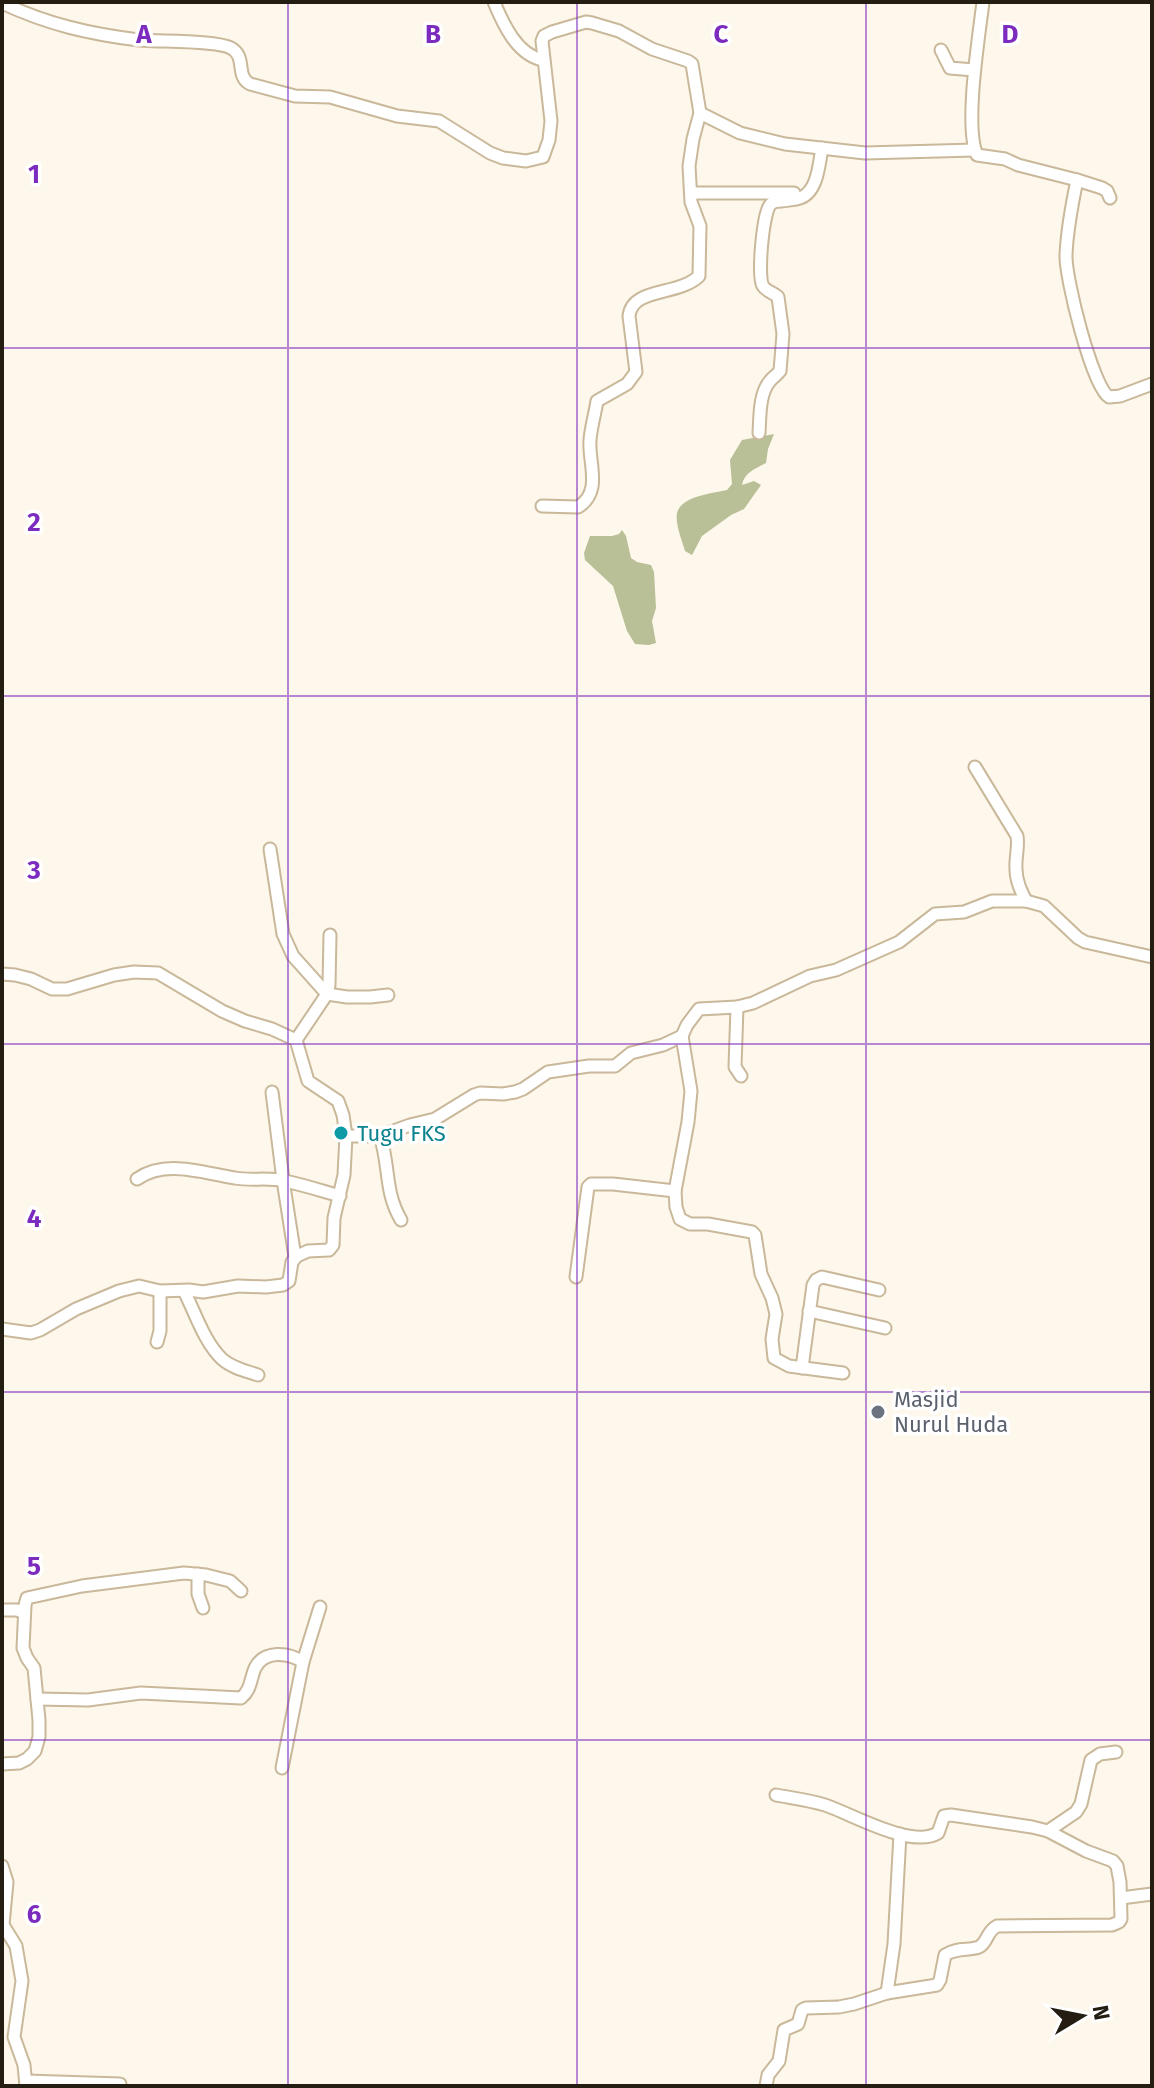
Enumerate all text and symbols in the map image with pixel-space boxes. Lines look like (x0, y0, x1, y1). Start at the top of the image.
text: A (135, 19, 152, 50)
text: B (425, 19, 441, 50)
text: C (714, 19, 729, 50)
text: D (1002, 19, 1019, 50)
text: 1 (28, 159, 40, 190)
text: 2 (27, 507, 41, 538)
text: 3 (26, 855, 41, 886)
place label: Tugu FKS (357, 1120, 446, 1147)
marker: Tugu FKS (332, 1124, 350, 1142)
text: 4 (27, 1203, 42, 1234)
place label: Masjid Nurul Huda (894, 1386, 1008, 1438)
marker: Masjid Nurul Huda (869, 1403, 887, 1421)
text: 5 (27, 1551, 41, 1582)
text: 6 (27, 1899, 42, 1930)
north arrow (1042, 1976, 1122, 2056)
text: N (1087, 2003, 1116, 2022)

